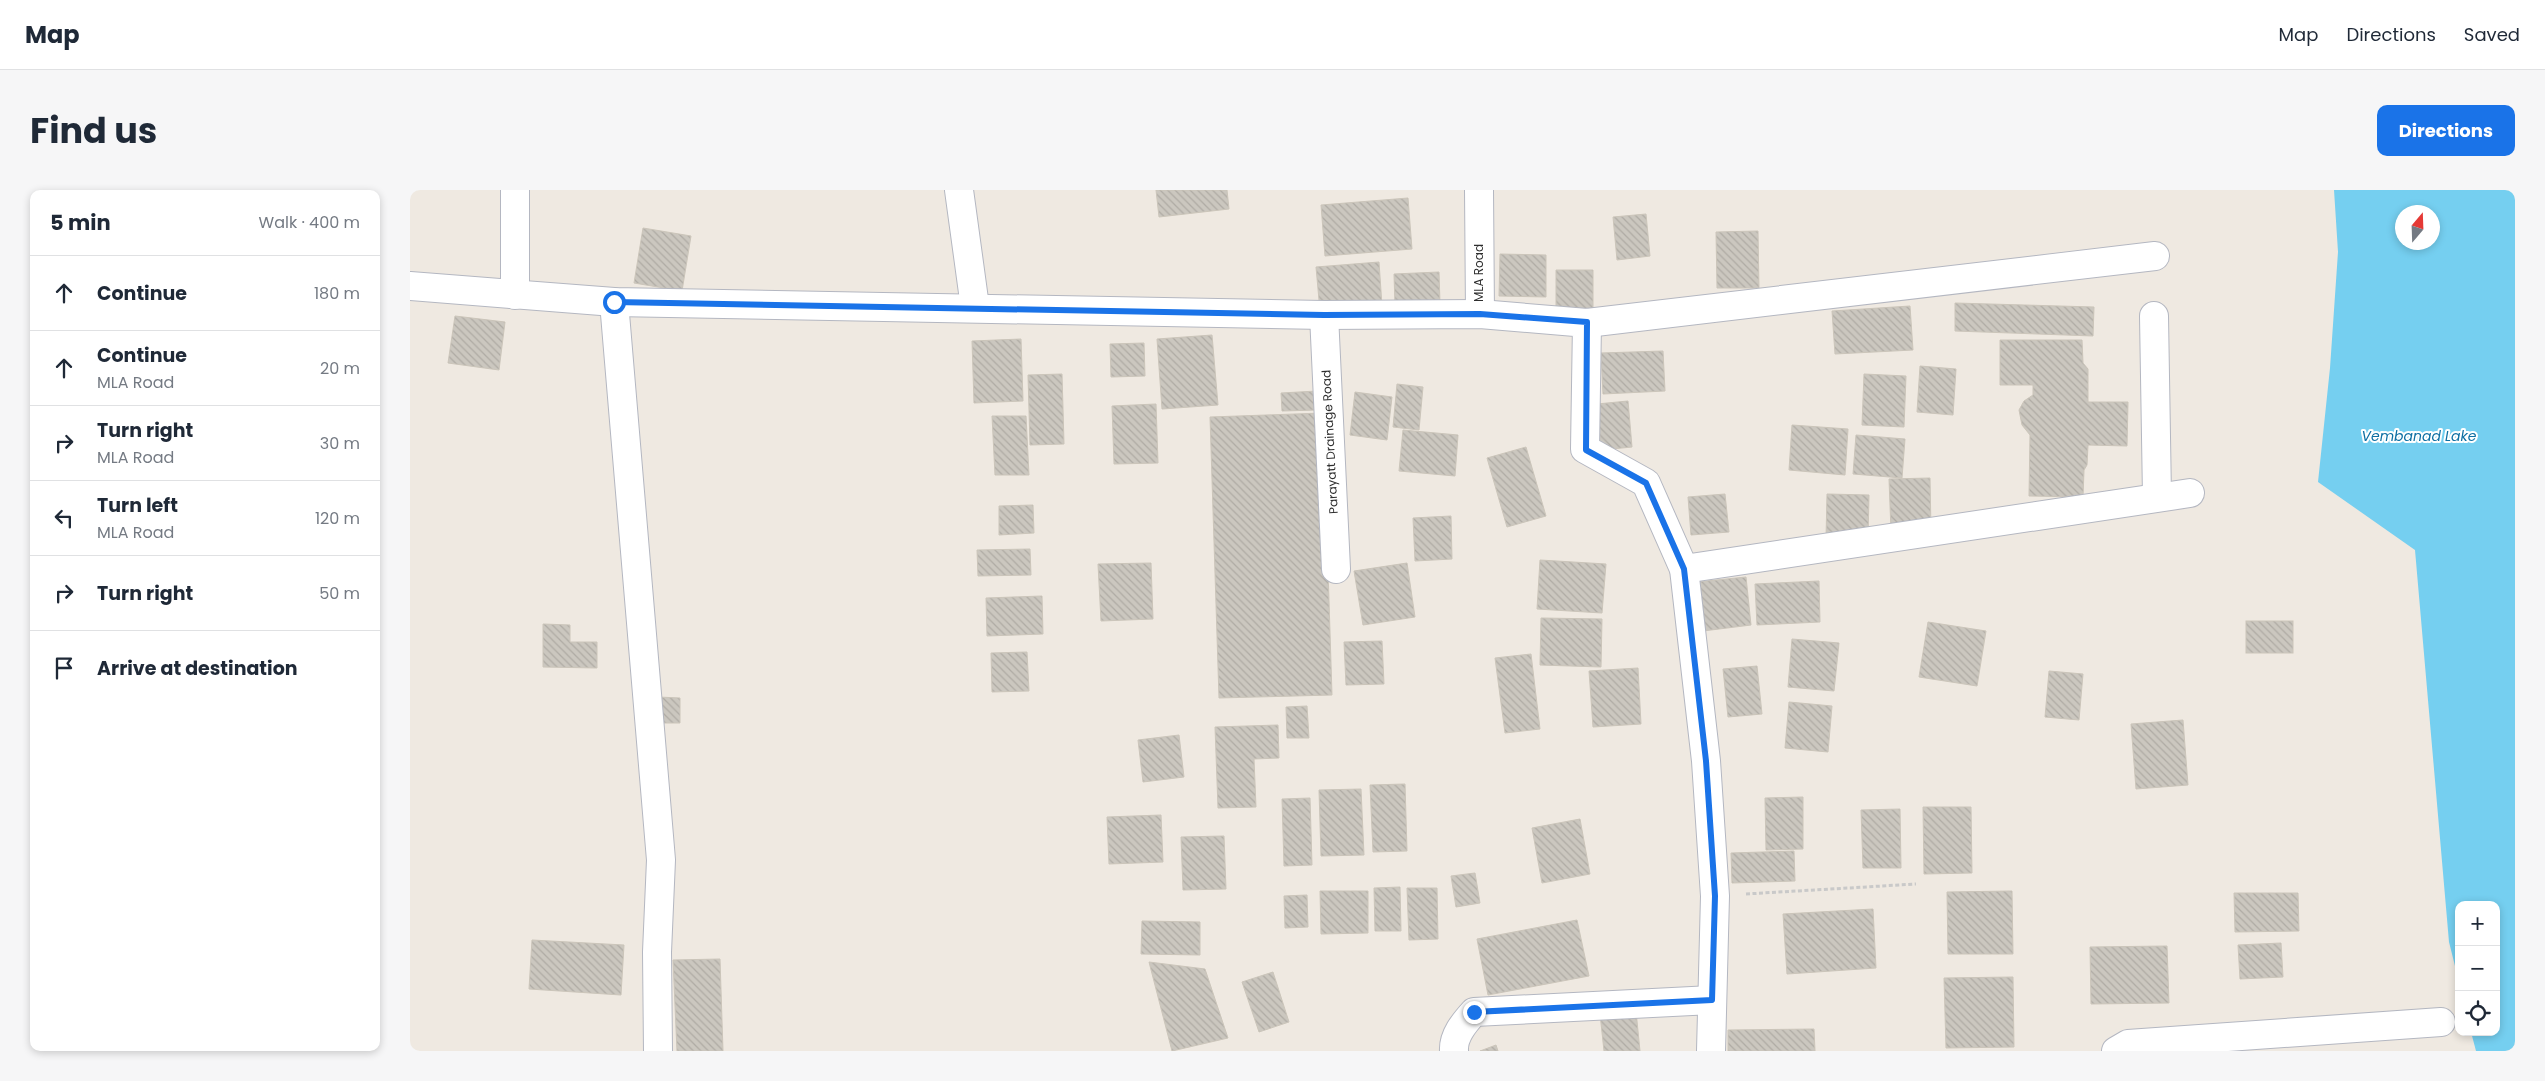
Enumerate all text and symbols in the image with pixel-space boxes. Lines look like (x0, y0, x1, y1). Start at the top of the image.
text: Map (25, 18, 80, 51)
text: Map (2279, 22, 2318, 47)
text: Directions (2346, 22, 2436, 47)
text: Saved (2464, 22, 2520, 47)
button: Directions (2377, 105, 2515, 156)
text: Find us (30, 106, 157, 155)
north arrow (2395, 205, 2440, 250)
text: 5 min (50, 208, 111, 237)
text: Walk · 400 m (259, 211, 360, 234)
street label: MLA Road (1470, 244, 1487, 302)
icon: ahead (50, 279, 78, 307)
text: Continue (97, 280, 187, 307)
text: 180 m (314, 282, 360, 305)
route start (603, 291, 626, 314)
text: Continue (97, 342, 187, 369)
icon: ahead (50, 354, 78, 382)
text: 20 m (320, 357, 360, 380)
street label: Parayatt Drainage Road (1317, 370, 1342, 514)
text: MLA Road (97, 371, 174, 394)
text: Turn right (97, 417, 193, 444)
water label: Vembanad Lake (2362, 426, 2477, 446)
icon: right (50, 429, 78, 457)
text: 30 m (320, 432, 360, 455)
text: MLA Road (97, 446, 174, 469)
text: Turn left (97, 492, 178, 519)
icon: left (50, 504, 78, 532)
text: 120 m (315, 507, 360, 530)
text: MLA Road (97, 521, 174, 544)
icon: right (50, 579, 78, 607)
text: Turn right (97, 580, 193, 607)
text: 50 m (319, 582, 360, 605)
icon: arrive (50, 654, 78, 682)
text: Arrive at destination (97, 655, 298, 682)
map controls (2455, 901, 2500, 1036)
button: + (2455, 901, 2500, 946)
button: − (2455, 946, 2500, 991)
button: locate (2455, 991, 2500, 1036)
route end (1463, 1001, 1486, 1024)

